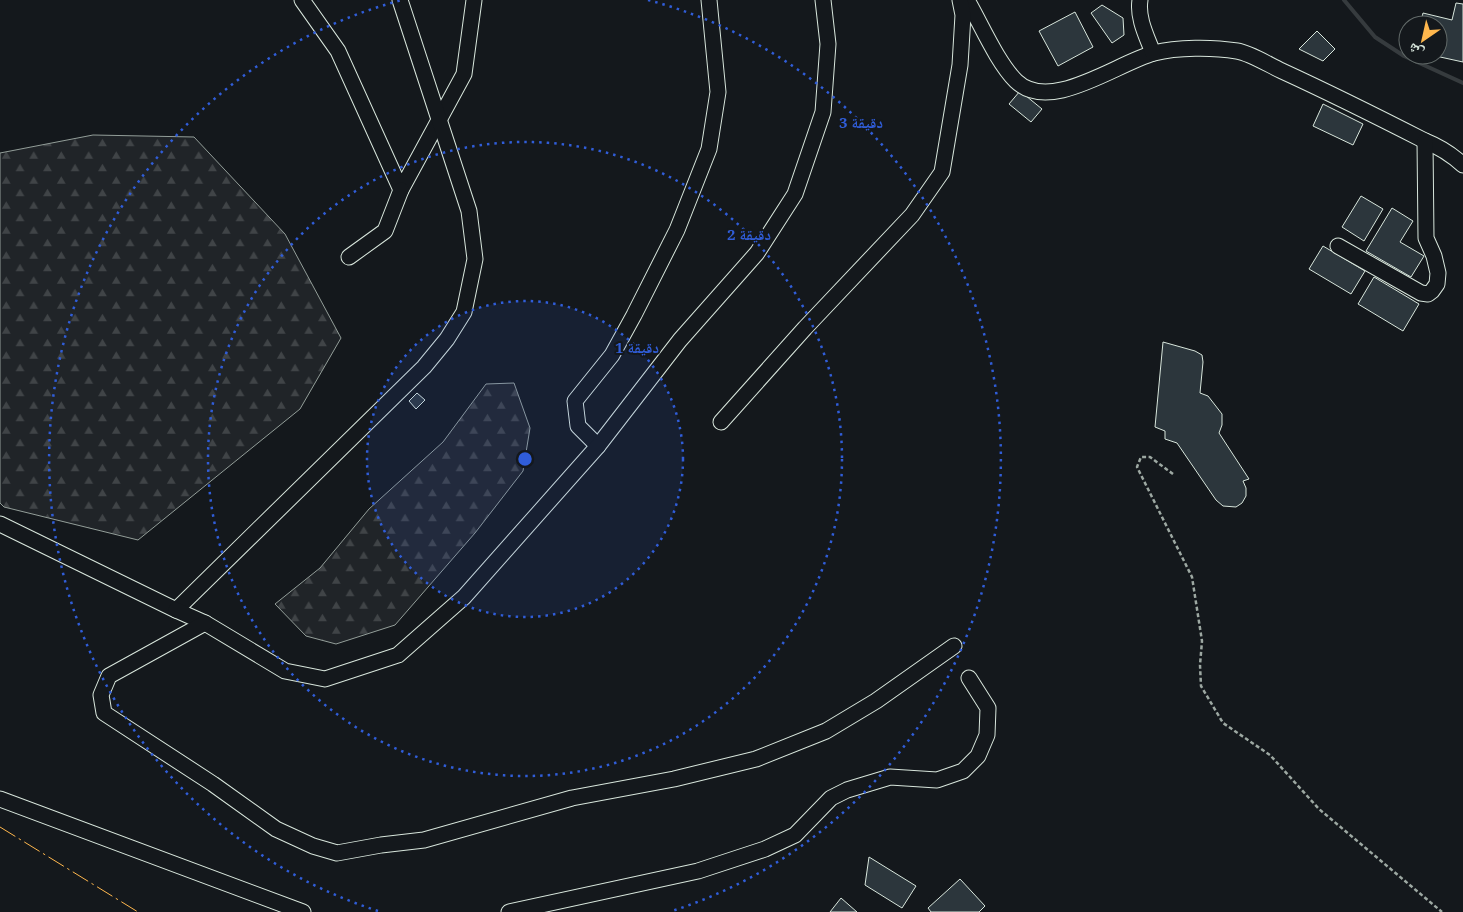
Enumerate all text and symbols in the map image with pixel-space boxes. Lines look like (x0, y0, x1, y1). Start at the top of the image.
north arrow (1398, 15, 1448, 65)
text: ش (1404, 39, 1427, 63)
text: 3 دقيقة (839, 112, 883, 132)
text: 2 دقيقة (727, 224, 771, 244)
text: 1 دقيقة (615, 337, 659, 357)
centre of rings (516, 450, 534, 468)

